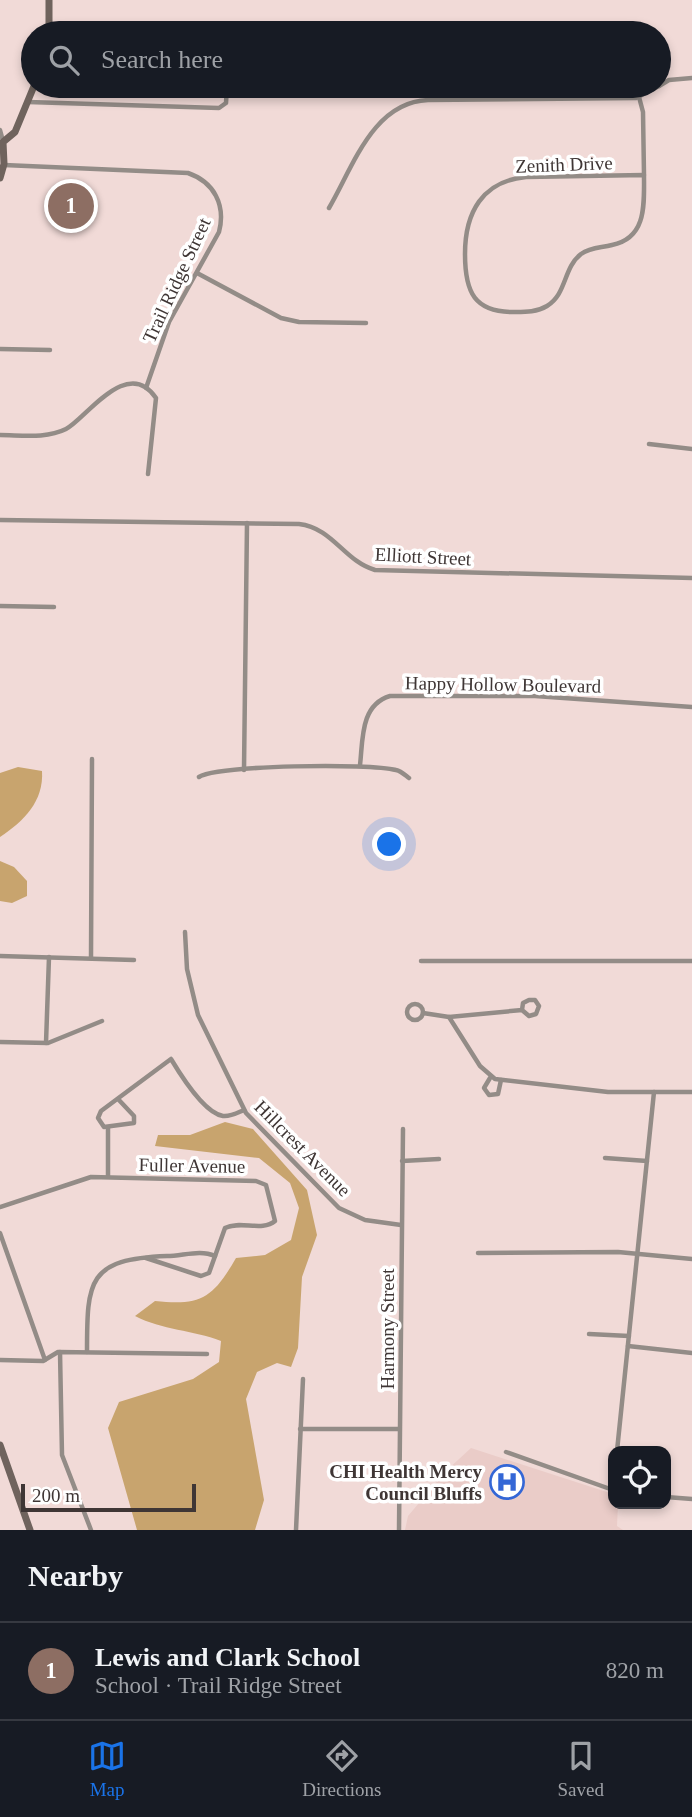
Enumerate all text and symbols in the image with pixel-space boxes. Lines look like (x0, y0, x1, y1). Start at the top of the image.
search box (21, 21, 671, 98)
icon: search (45, 41, 83, 79)
text: Search here (101, 45, 223, 74)
street label: Zenith Drive (515, 152, 613, 177)
pin: 1 (48, 180, 94, 232)
street label: Trail Ridge Street (138, 214, 215, 346)
street label: Elliott Street (374, 543, 472, 570)
street label: Happy Hollow Boulevard (405, 672, 602, 697)
your location (372, 827, 406, 861)
street label: Hillcrest Avenue (250, 1096, 355, 1201)
street label: Fuller Avenue (138, 1154, 246, 1177)
street label: Harmony Street (377, 1268, 398, 1389)
map controls (608, 1446, 671, 1509)
button: locate (608, 1446, 671, 1509)
place label: CHI Health Mercy Council Bluffs (329, 1461, 482, 1504)
hospital icon: CHI Health Mercy Council Bluffs (488, 1463, 526, 1501)
scale bar (21, 1481, 196, 1513)
text: 200 m (32, 1485, 80, 1506)
text: Nearby (28, 1559, 123, 1592)
text: Lewis and Clark School (95, 1643, 360, 1672)
text: 1 (45, 1658, 57, 1683)
text: 820 m (606, 1658, 664, 1683)
text: School · Trail Ridge Street (95, 1673, 342, 1698)
tab: Map (88, 1737, 126, 1801)
tab: Directions (302, 1737, 381, 1801)
tab: Saved (557, 1737, 604, 1801)

